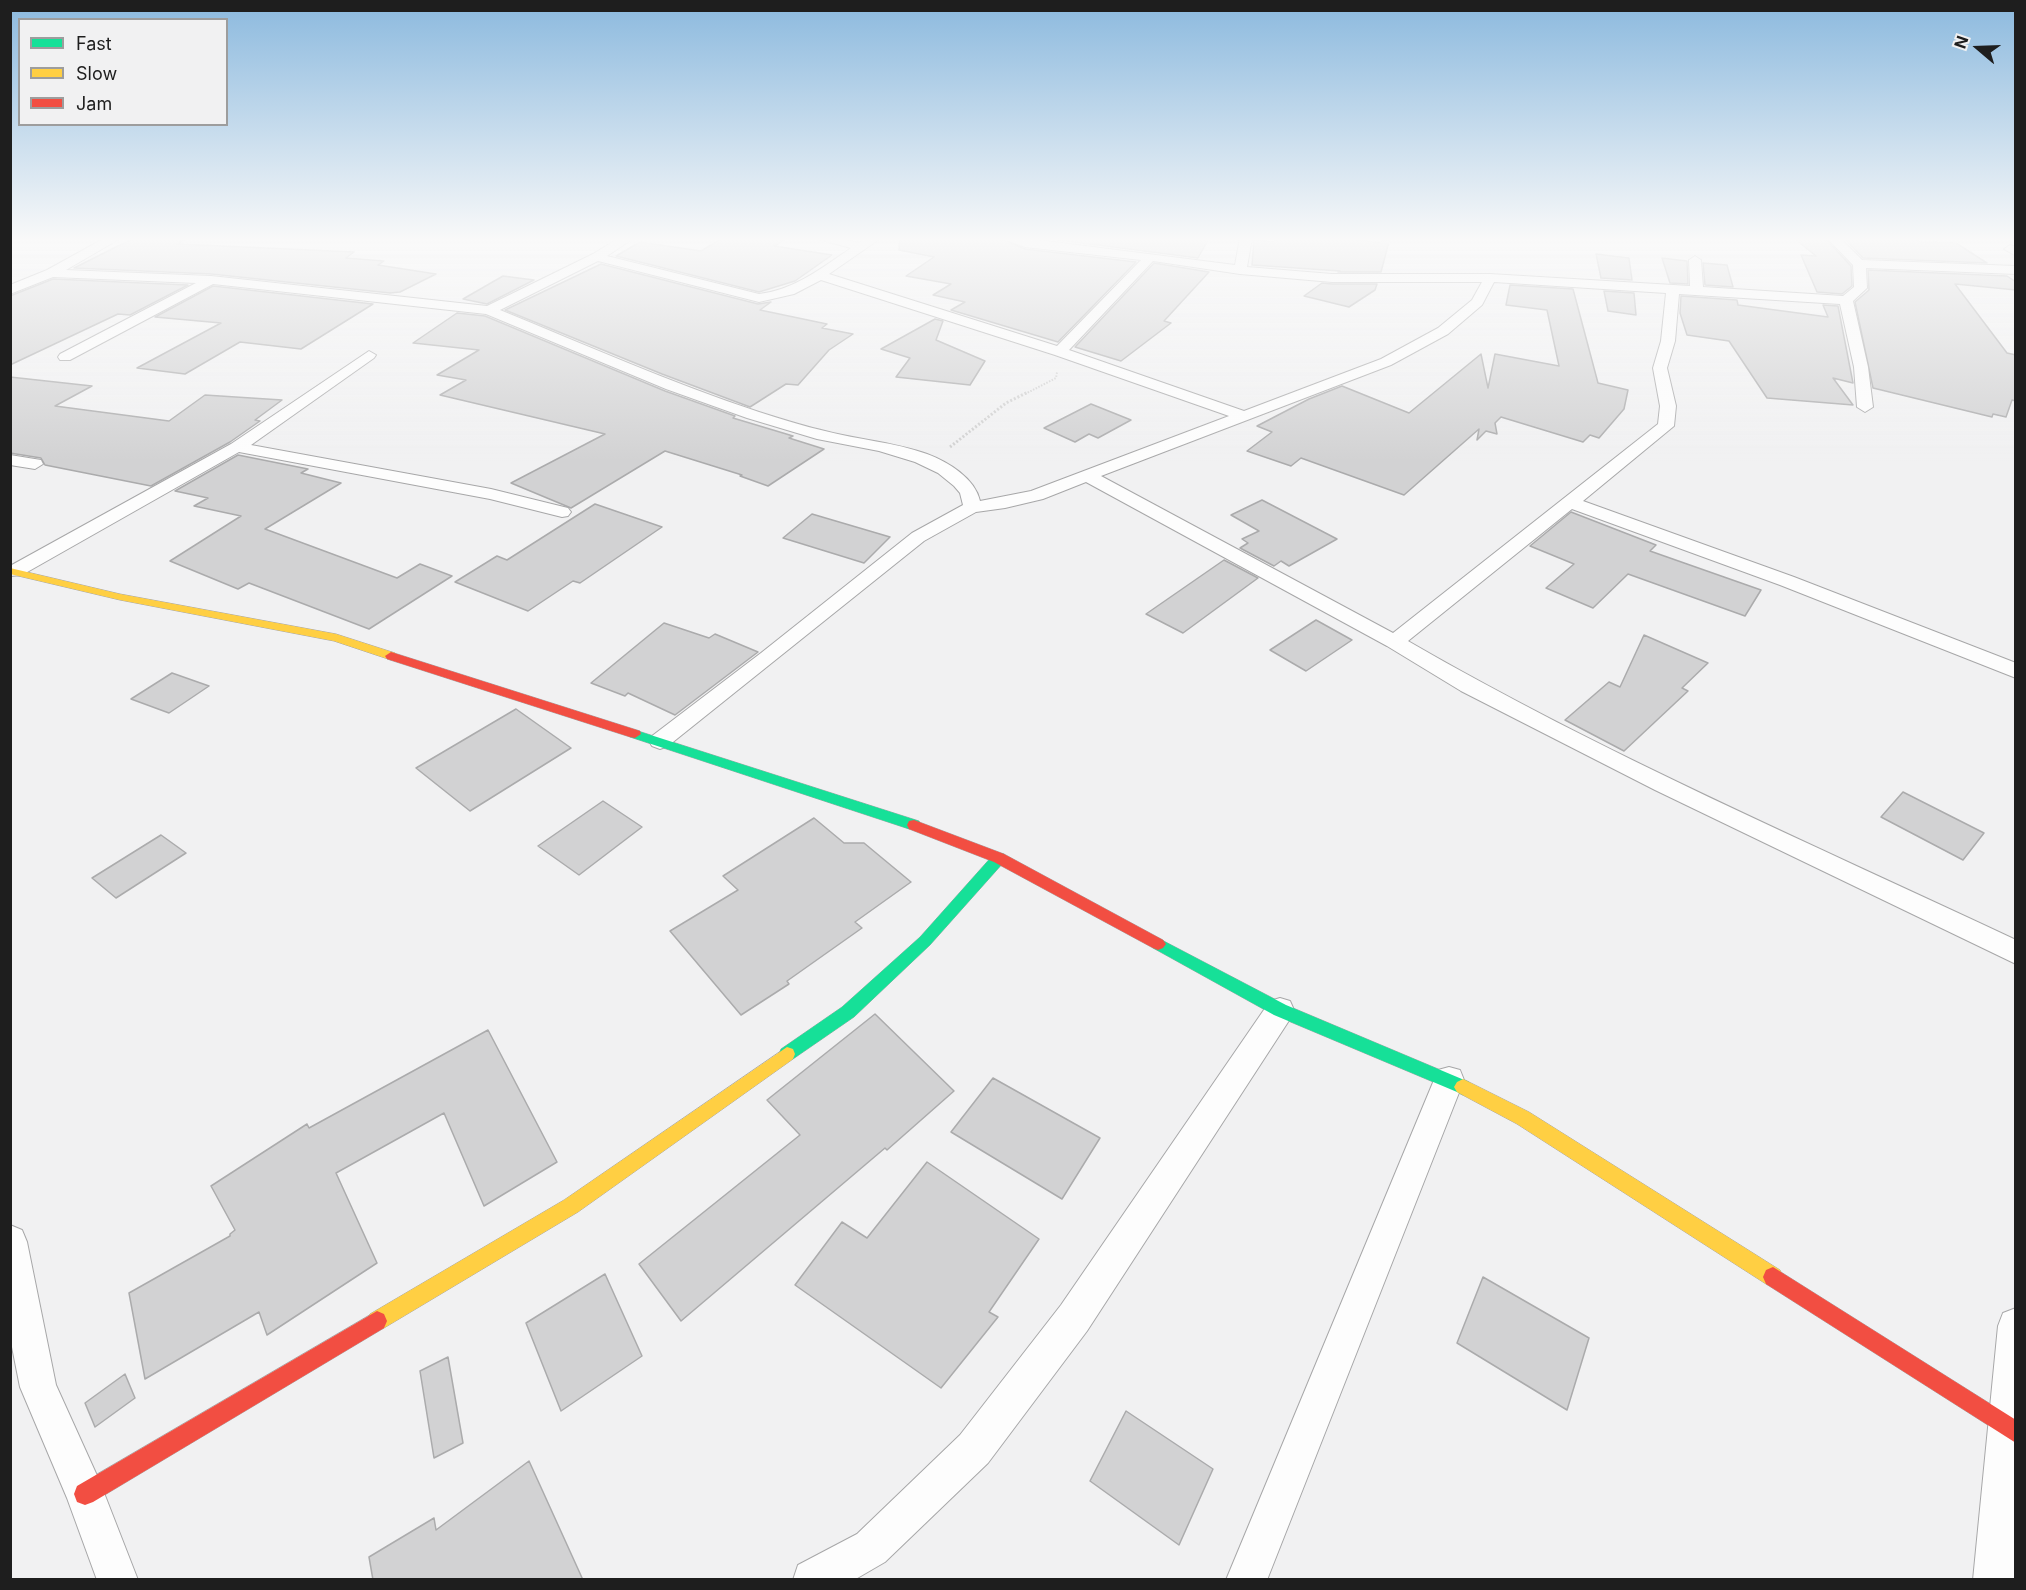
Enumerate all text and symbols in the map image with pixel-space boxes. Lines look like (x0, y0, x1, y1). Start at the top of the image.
legend (18, 18, 228, 126)
north arrow (1948, 18, 2008, 78)
text: Fast (76, 33, 112, 54)
text: N (1950, 33, 1972, 51)
text: Slow (76, 63, 117, 84)
text: Jam (76, 93, 112, 114)

